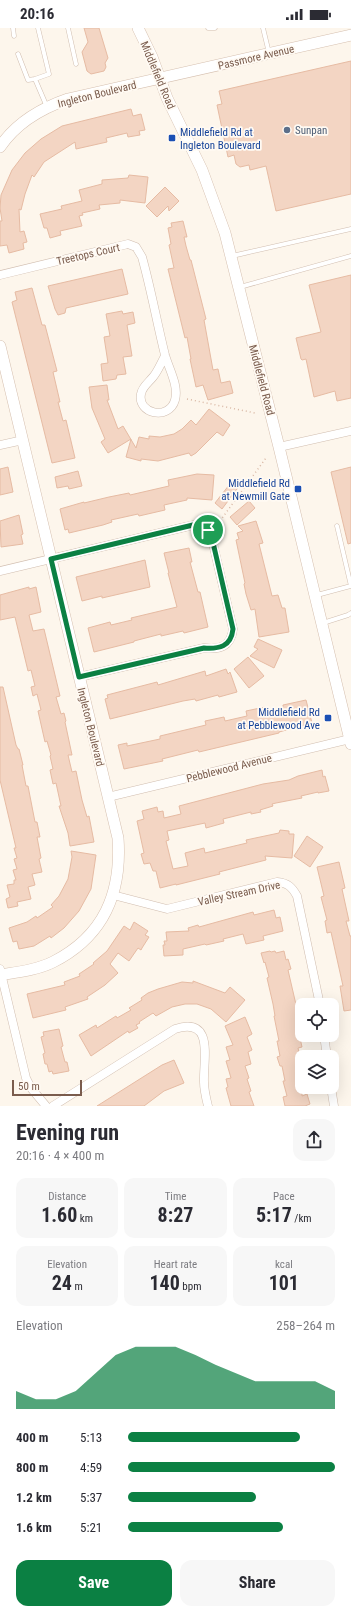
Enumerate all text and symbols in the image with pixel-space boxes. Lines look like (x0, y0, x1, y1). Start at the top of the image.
text: 20:16 (20, 5, 54, 23)
street label: Middlefield Road (137, 39, 178, 111)
street label: Passmore Avenue (217, 42, 295, 73)
street label: Ingleton Boulevard (56, 78, 138, 111)
place label: Sunpan (295, 124, 327, 137)
marker: Sunpan (282, 125, 292, 135)
place label: Middlefield Rd at Ingleton Boulevard (180, 126, 261, 152)
marker: Middlefield Rd at Ingleton Boulevard (167, 133, 177, 143)
street label: Treetops Court (55, 241, 121, 268)
street label: Middlefield Road (246, 343, 277, 417)
place label: Middlefield Rd at Newmill Gate (221, 477, 290, 503)
marker: Middlefield Rd at Newmill Gate (293, 484, 303, 494)
pin (191, 513, 225, 547)
icon: arrive (197, 519, 219, 541)
street label: Ingleton Boulevard (74, 686, 107, 768)
place label: Middlefield Rd at Pebblewood Ave (237, 706, 320, 732)
marker: Middlefield Rd at Pebblewood Ave (323, 713, 333, 723)
street label: Pebblewood Avenue (185, 752, 273, 785)
street label: Valley Stream Drive (197, 878, 281, 909)
map controls (295, 998, 339, 1094)
button: locate (295, 998, 339, 1042)
button: layers (295, 1050, 339, 1094)
scale bar (12, 1078, 82, 1097)
text: 50 m (18, 1080, 40, 1093)
button: share (293, 1119, 335, 1161)
text: Evening run (16, 1120, 119, 1145)
text: 20:16 · 4 × 400 m (16, 1148, 104, 1163)
text: Distance (48, 1190, 86, 1203)
text: Time (165, 1190, 186, 1203)
text: Pace (273, 1190, 295, 1203)
text: 1.60 (41, 1203, 77, 1227)
text: 8:27 (158, 1203, 193, 1227)
text: 5:17 (256, 1203, 292, 1227)
text: km (77, 1212, 93, 1225)
text: /km (292, 1212, 312, 1225)
text: Elevation (47, 1258, 87, 1271)
text: Heart rate (154, 1258, 197, 1271)
text: kcal (275, 1258, 293, 1271)
text: 24 (52, 1271, 72, 1295)
text: 140 (150, 1271, 180, 1295)
text: 101 (269, 1271, 299, 1295)
text: m (72, 1280, 83, 1293)
text: bpm (180, 1280, 201, 1293)
text: Elevation (16, 1318, 63, 1333)
text: 258–264 m (276, 1318, 335, 1333)
text: 400 m (16, 1430, 48, 1445)
text: 5:13 (80, 1430, 102, 1445)
text: 800 m (16, 1460, 48, 1475)
text: 4:59 (80, 1460, 102, 1475)
text: 1.2 km (16, 1490, 52, 1505)
text: 5:37 (80, 1490, 102, 1505)
text: 1.6 km (16, 1520, 52, 1535)
text: 5:21 (80, 1520, 102, 1535)
button: Save (16, 1560, 172, 1606)
button: Share (180, 1560, 335, 1606)

